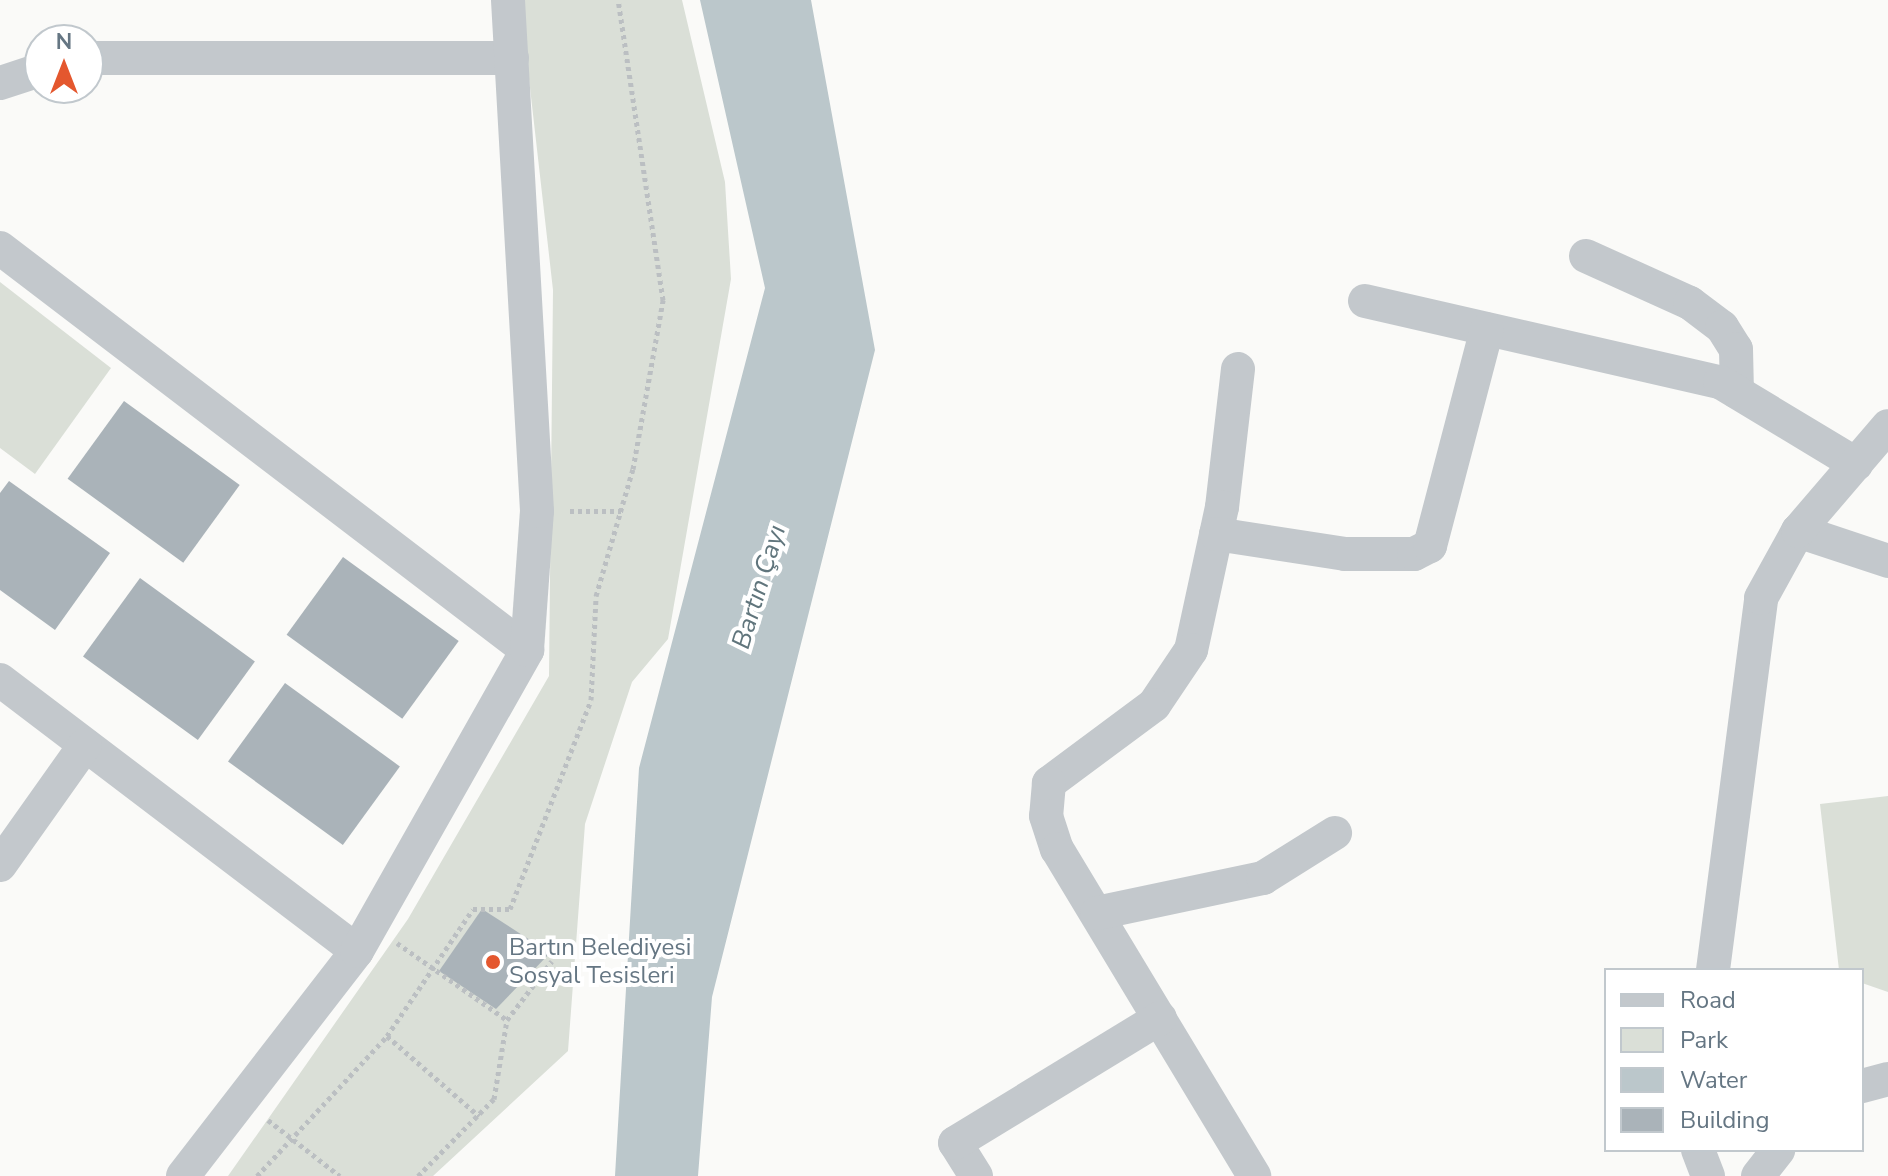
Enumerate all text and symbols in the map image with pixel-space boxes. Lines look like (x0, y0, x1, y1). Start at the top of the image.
north arrow (24, 24, 104, 104)
text: N (56, 27, 72, 57)
water label: Bartın Çayı (725, 521, 793, 653)
place label: Bartın Belediyesi Sosyal Tesisleri (509, 934, 691, 990)
marker: Bartın Belediyesi Sosyal Tesisleri (484, 953, 502, 971)
legend (1604, 968, 1864, 1152)
text: Road (1680, 984, 1736, 1016)
text: Park (1680, 1024, 1728, 1056)
text: Water (1680, 1064, 1747, 1096)
text: Building (1680, 1104, 1770, 1136)

